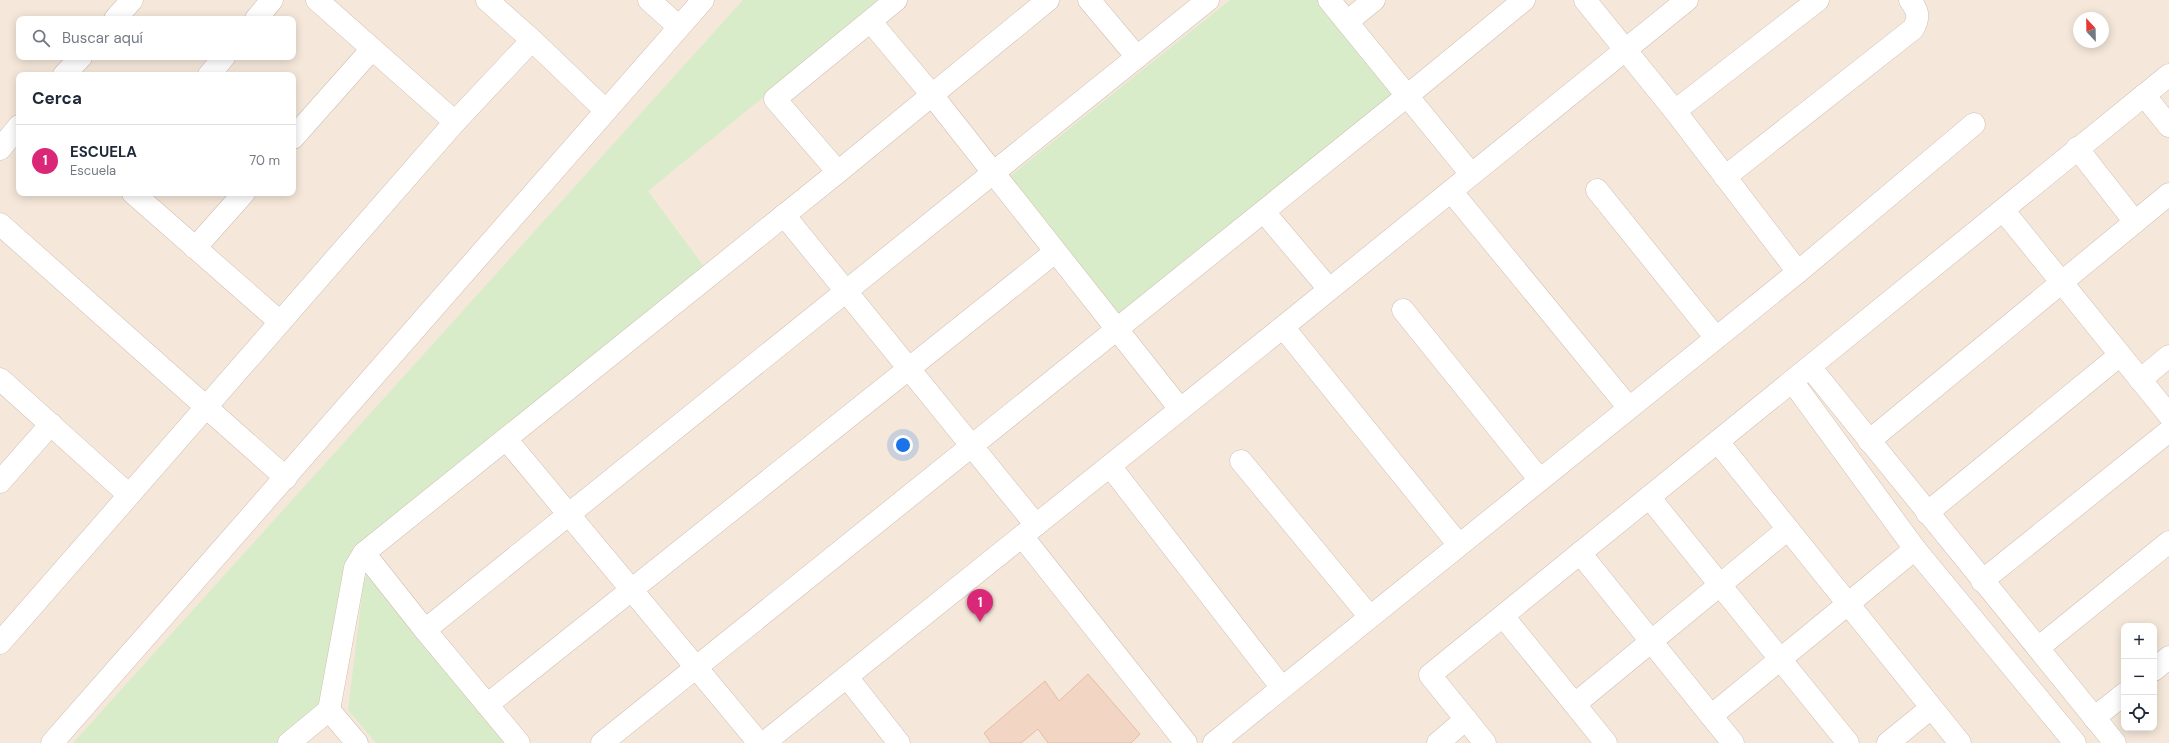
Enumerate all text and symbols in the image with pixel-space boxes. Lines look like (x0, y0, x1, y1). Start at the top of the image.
north arrow (2073, 12, 2109, 48)
search box (16, 16, 296, 60)
icon: search (30, 27, 52, 49)
text: Buscar aquí (62, 28, 143, 48)
text: Cerca (32, 87, 82, 109)
text: ESCUELA (70, 142, 137, 162)
text: 1 (43, 152, 47, 169)
text: 70 m (249, 152, 280, 169)
text: Escuela (70, 162, 116, 179)
your location (893, 435, 913, 455)
pin: 1 (967, 589, 993, 622)
map controls (2121, 623, 2157, 731)
button: + (2121, 623, 2157, 659)
button: − (2121, 659, 2157, 695)
button: locate (2121, 695, 2157, 731)

